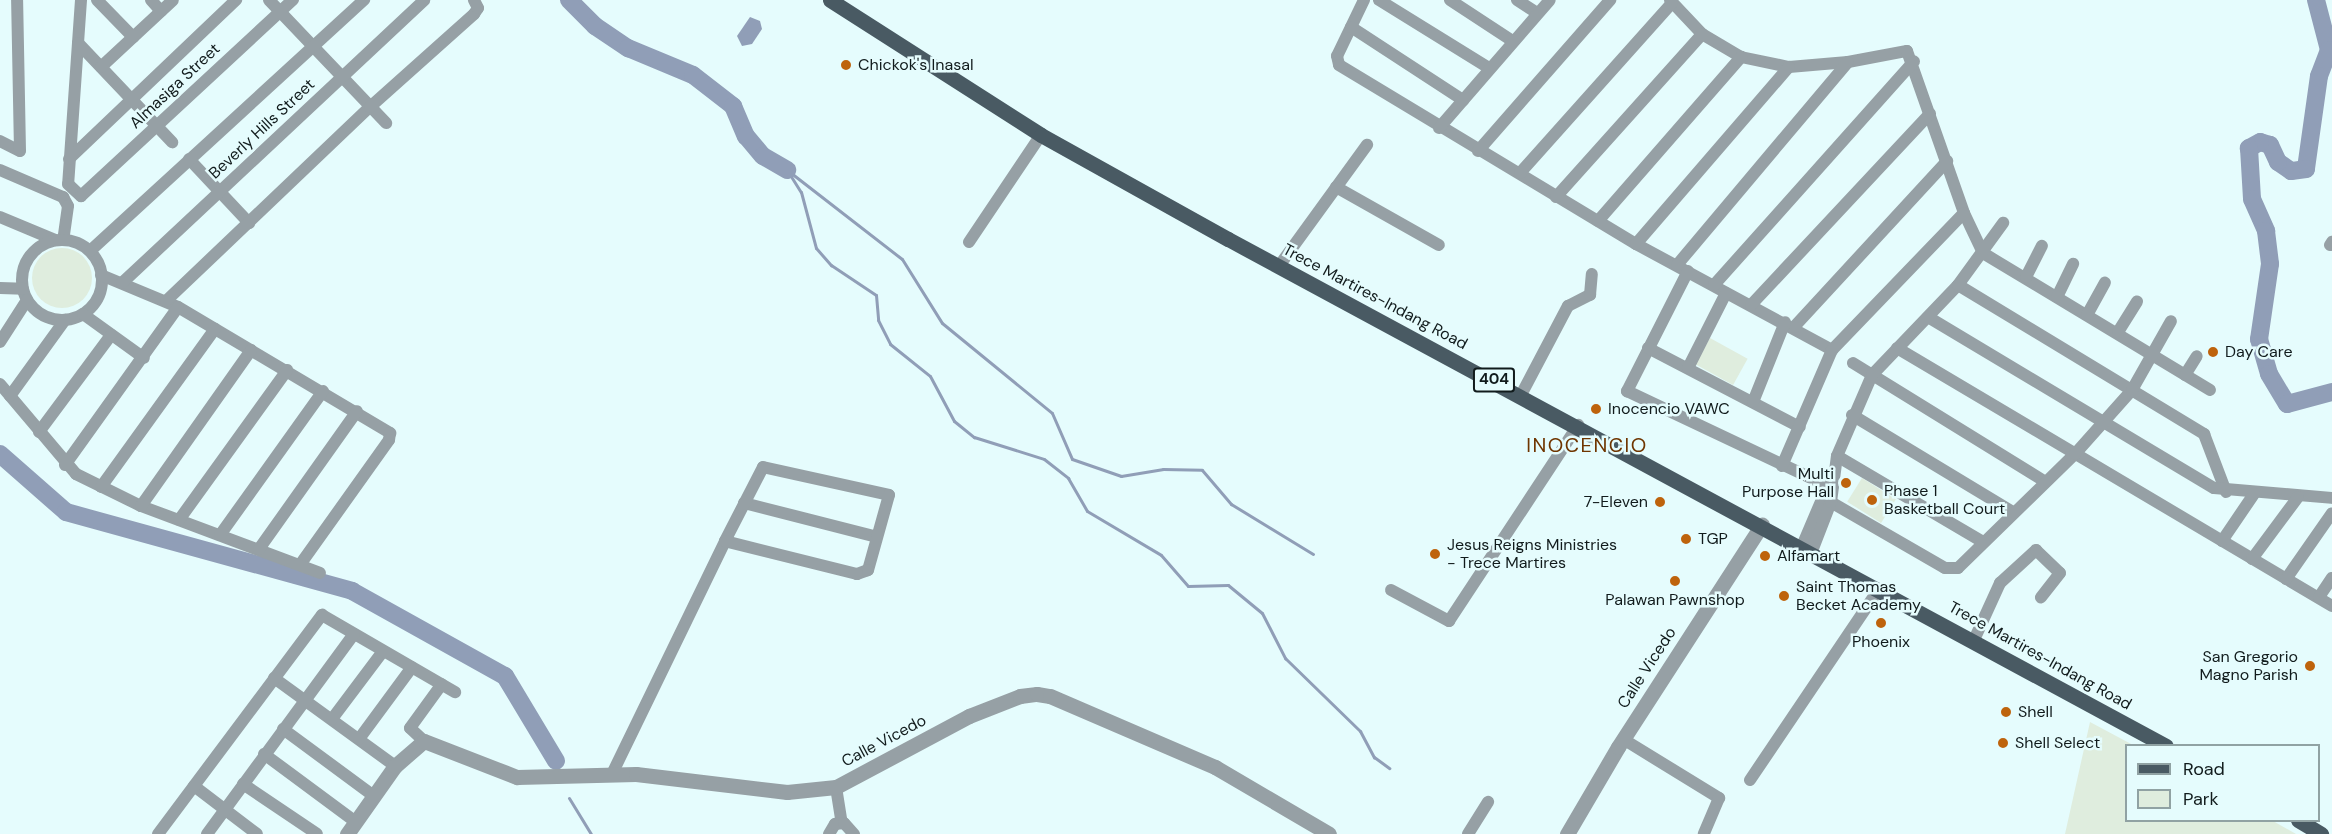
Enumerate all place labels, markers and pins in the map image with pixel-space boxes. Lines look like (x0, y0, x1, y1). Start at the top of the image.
place label: Chickok's Inasal (858, 55, 973, 75)
marker: Chickok's Inasal (839, 58, 853, 72)
place label: Day Care (2225, 342, 2293, 362)
marker: Day Care (2206, 345, 2220, 359)
place label: Inocencio VAWC (1608, 399, 1730, 419)
marker: Inocencio VAWC (1589, 402, 1603, 416)
place label: Multi Purpose Hall (1742, 464, 1834, 502)
marker: Multi Purpose Hall (1839, 476, 1853, 490)
place label: Phase 1 Basketball Court (1884, 481, 2005, 519)
place label: 7-Eleven (1584, 492, 1648, 512)
marker: Phase 1 Basketball Court (1865, 493, 1879, 507)
marker: 7-Eleven (1653, 495, 1667, 509)
place label: TGP (1698, 529, 1728, 549)
marker: TGP (1679, 532, 1693, 546)
place label: Jesus Reigns Ministries - Trece Martires (1447, 535, 1617, 573)
place label: Alfamart (1777, 546, 1840, 566)
marker: Jesus Reigns Ministries - Trece Martires (1428, 547, 1442, 561)
marker: Alfamart (1758, 549, 1772, 563)
marker: Palawan Pawnshop (1668, 574, 1682, 588)
place label: Saint Thomas Becket Academy (1796, 577, 1921, 615)
marker: Saint Thomas Becket Academy (1777, 589, 1791, 603)
place label: Palawan Pawnshop (1605, 590, 1745, 610)
marker: Phoenix (1874, 616, 1888, 630)
place label: Phoenix (1852, 632, 1910, 652)
place label: San Gregorio Magno Parish (2199, 647, 2298, 685)
marker: San Gregorio Magno Parish (2303, 659, 2317, 673)
place label: Shell (2018, 702, 2053, 722)
marker: Shell (1999, 705, 2013, 719)
place label: Shell Select (2015, 733, 2100, 753)
marker: Shell Select (1996, 736, 2010, 750)

